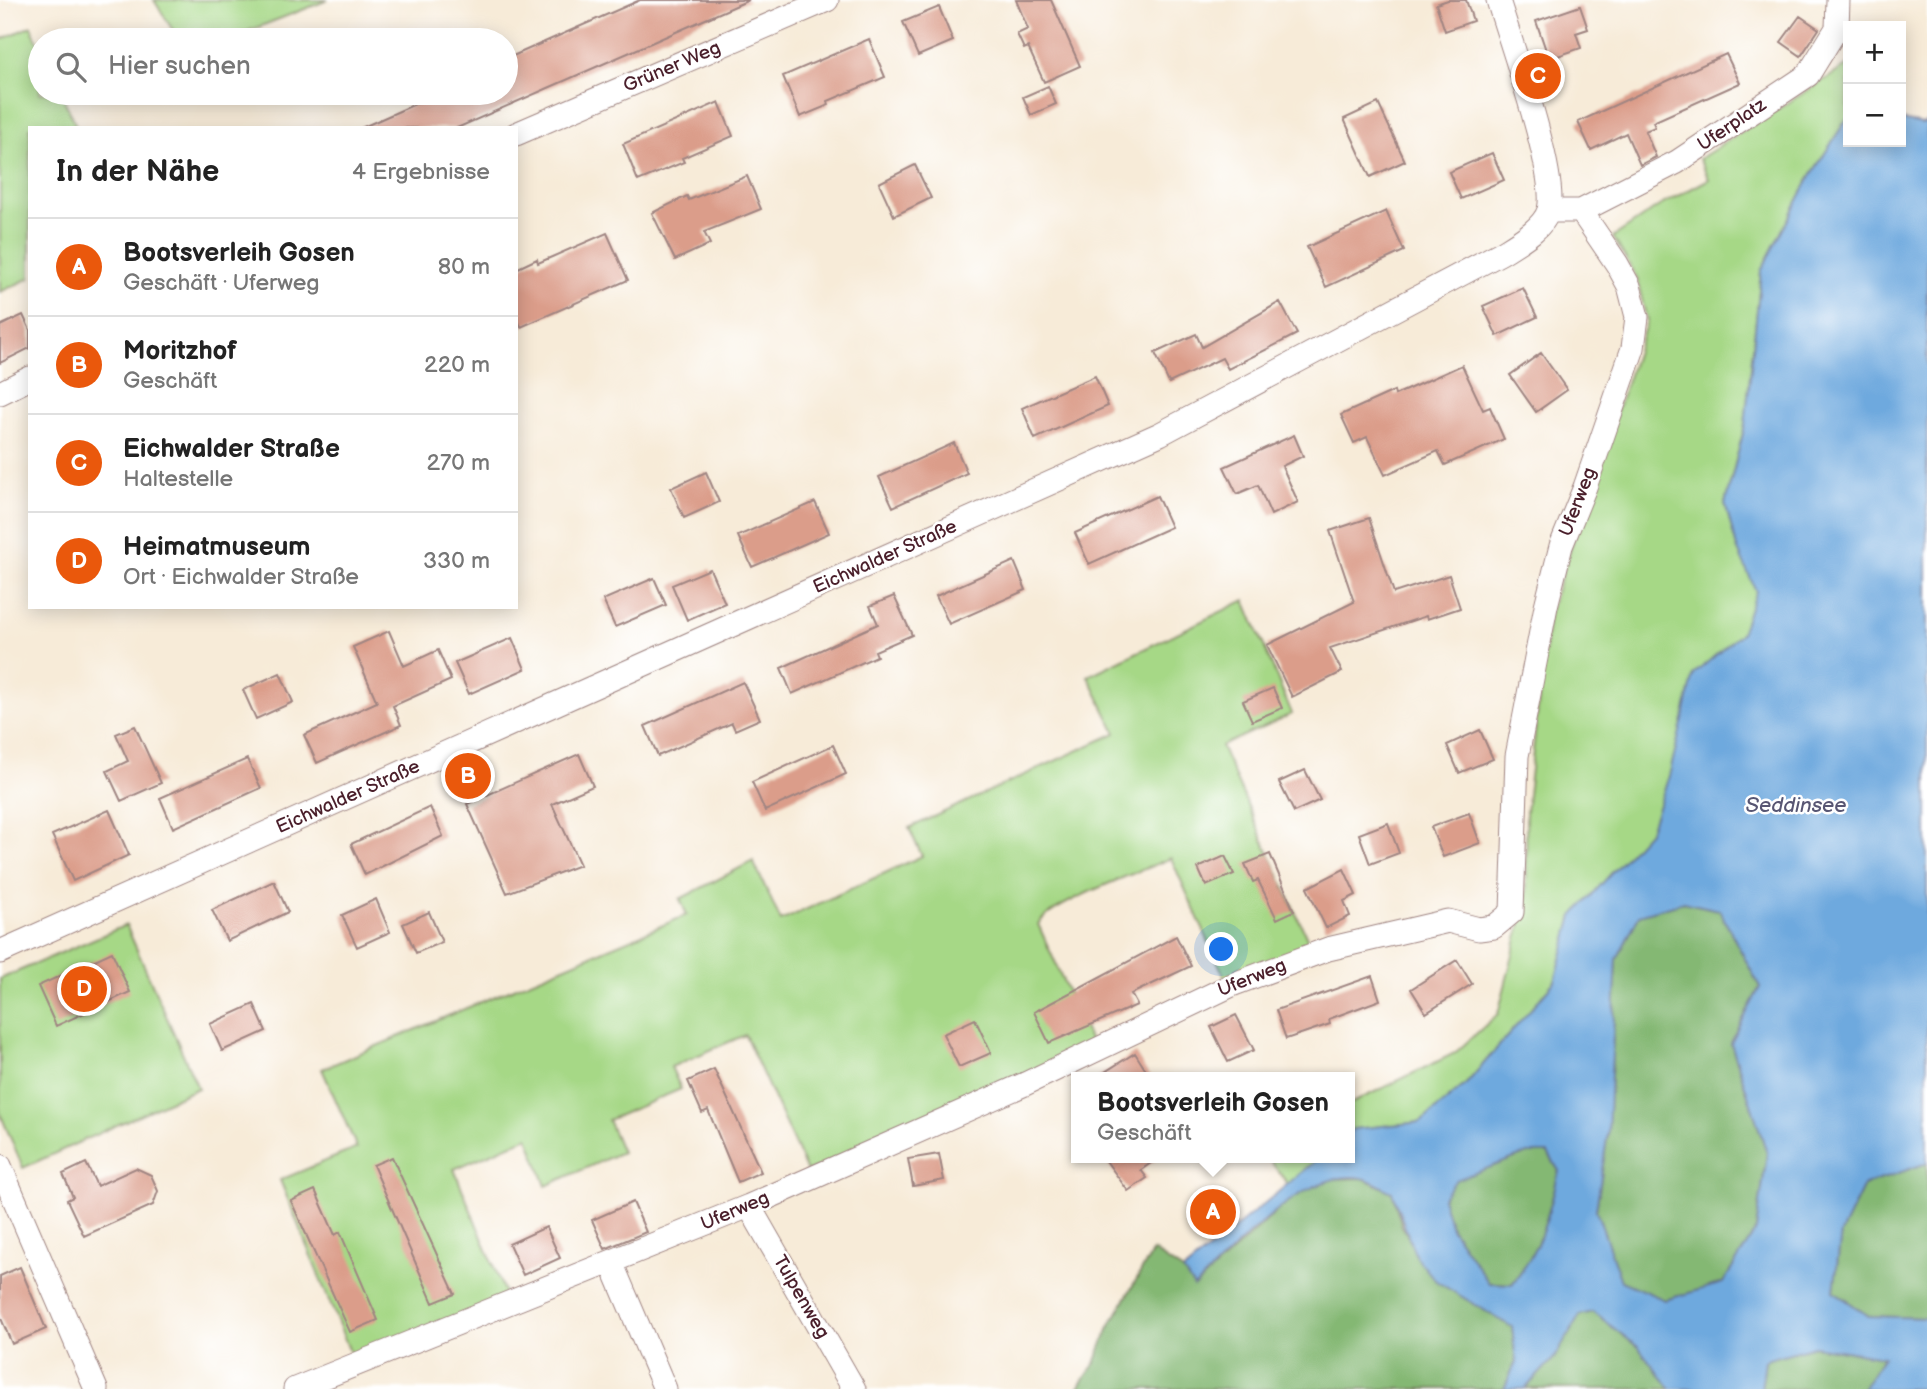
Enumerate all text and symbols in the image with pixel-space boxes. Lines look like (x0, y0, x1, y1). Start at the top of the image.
map controls (1843, 21, 1906, 147)
button: + (1843, 21, 1906, 84)
search box (28, 28, 518, 105)
street label: Grüner Weg (620, 36, 724, 98)
icon: search (52, 48, 90, 86)
pin: C (1515, 50, 1561, 102)
text: Hier suchen (108, 51, 251, 82)
button: − (1843, 84, 1906, 147)
street label: Uferplatz (1693, 93, 1772, 156)
text: In der Nähe (56, 154, 219, 190)
text: 4 Ergebnisse (352, 158, 490, 186)
text: Bootsverleih Gosen (123, 238, 355, 269)
text: A (72, 253, 86, 281)
text: 80 m (438, 253, 490, 281)
text: Geschäft · Uferweg (123, 269, 320, 297)
text: Moritzhof (123, 336, 237, 367)
text: B (71, 351, 87, 379)
text: 220 m (424, 351, 490, 379)
text: Geschäft (123, 367, 217, 395)
text: Eichwalder Straße (123, 434, 340, 465)
text: C (71, 449, 87, 477)
text: 270 m (426, 449, 490, 477)
street label: Uferweg (1554, 464, 1602, 540)
text: Haltestelle (123, 465, 233, 493)
street label: Eichwalder Straße (809, 515, 961, 599)
text: Heimatmuseum (123, 532, 311, 563)
text: D (71, 547, 87, 575)
text: 330 m (423, 547, 490, 575)
text: Ort · Eichwalder Straße (123, 563, 359, 591)
pin: B (445, 750, 491, 802)
street label: Eichwalder Straße (272, 755, 424, 839)
water label: Seddinsee (1745, 793, 1847, 818)
your location (1204, 932, 1238, 966)
street label: Uferweg (1214, 954, 1290, 1002)
pin: D (61, 963, 107, 1015)
popup (1071, 1072, 1355, 1163)
text: Bootsverleih Gosen (1097, 1088, 1329, 1119)
text: Geschäft (1097, 1119, 1191, 1147)
street label: Uferweg (697, 1186, 773, 1236)
pin: A (1190, 1186, 1236, 1238)
street label: Tulpenweg (768, 1251, 834, 1343)

